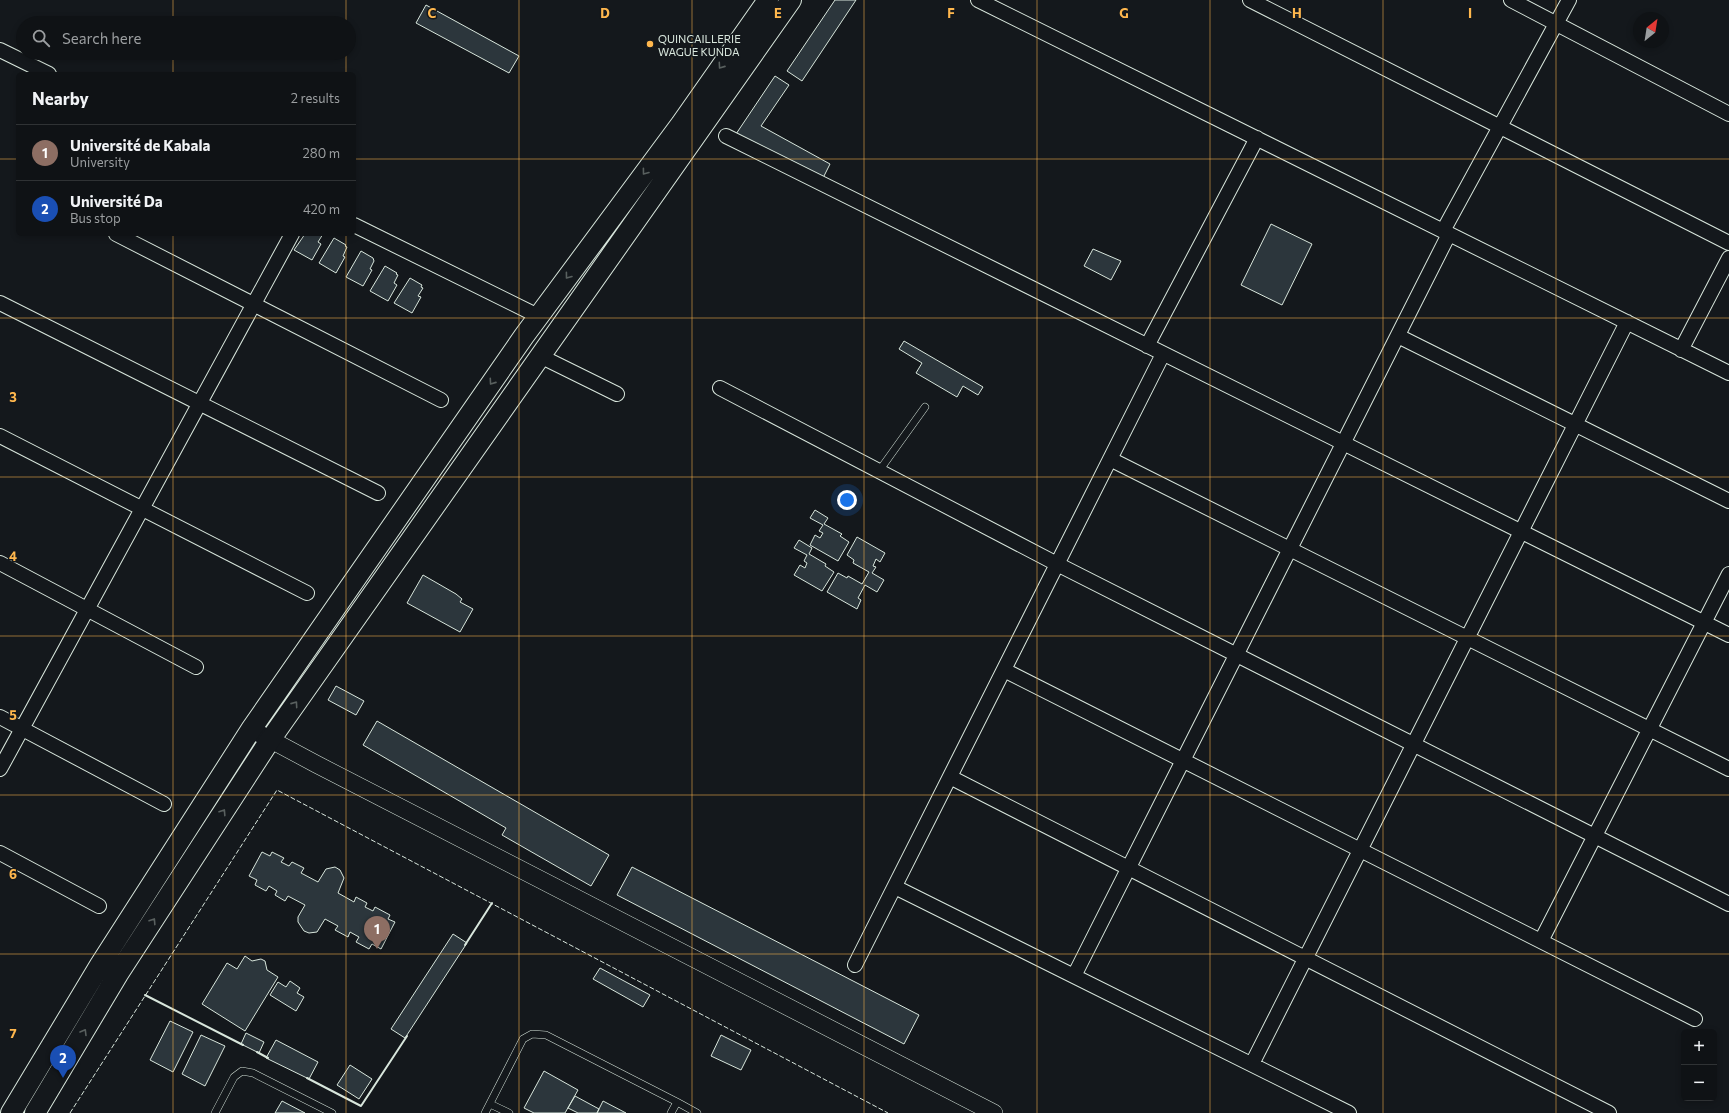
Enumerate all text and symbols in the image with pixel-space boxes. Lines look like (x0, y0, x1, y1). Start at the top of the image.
text: C (428, 5, 437, 21)
text: D (600, 5, 610, 21)
text: E (774, 5, 782, 21)
text: F (947, 5, 955, 21)
text: G (1119, 5, 1129, 21)
text: H (1292, 5, 1302, 21)
text: I (1468, 5, 1472, 21)
north arrow (1633, 12, 1669, 48)
search box (16, 16, 356, 60)
icon: search (30, 27, 52, 49)
text: Search here (62, 29, 141, 47)
place label: QUINCAILLERIE WAGUE KUNDA (658, 32, 741, 58)
marker: QUINCAILLERIE WAGUE KUNDA (645, 39, 655, 49)
one-way arrow (719, 62, 726, 69)
text: Nearby (32, 88, 89, 109)
text: 2 results (291, 90, 340, 106)
text: Université de Kabala (70, 136, 210, 154)
text: 1 (42, 145, 48, 161)
text: 280 m (303, 145, 340, 161)
text: University (70, 154, 130, 170)
one-way arrow (643, 167, 650, 174)
text: Université Da (70, 192, 163, 210)
text: 2 (41, 201, 49, 217)
text: 420 m (303, 201, 340, 217)
text: Bus stop (70, 210, 121, 226)
one-way arrow (565, 272, 573, 279)
one-way arrow (490, 377, 497, 384)
text: 3 (9, 389, 17, 405)
your location (837, 490, 857, 510)
text: 4 (9, 548, 17, 564)
one-way arrow (290, 701, 297, 708)
text: 5 (9, 707, 17, 723)
one-way arrow (218, 809, 226, 816)
text: 6 (9, 866, 17, 882)
pin: 1 (364, 916, 390, 949)
one-way arrow (148, 918, 156, 925)
text: 7 (9, 1025, 17, 1041)
one-way arrow (79, 1029, 87, 1036)
map controls (1681, 1029, 1717, 1101)
button: + (1681, 1029, 1717, 1065)
pin: 2 (50, 1045, 76, 1078)
button: − (1681, 1065, 1717, 1101)

